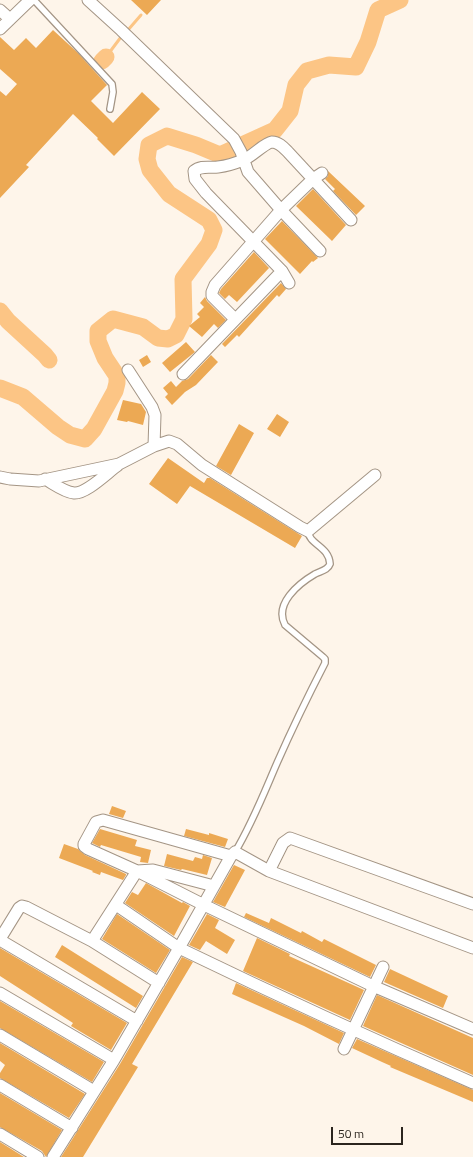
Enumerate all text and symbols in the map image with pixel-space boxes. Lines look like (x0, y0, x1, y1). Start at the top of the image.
scale bar (333, 1119, 405, 1145)
text: 50 m (338, 1124, 364, 1143)

